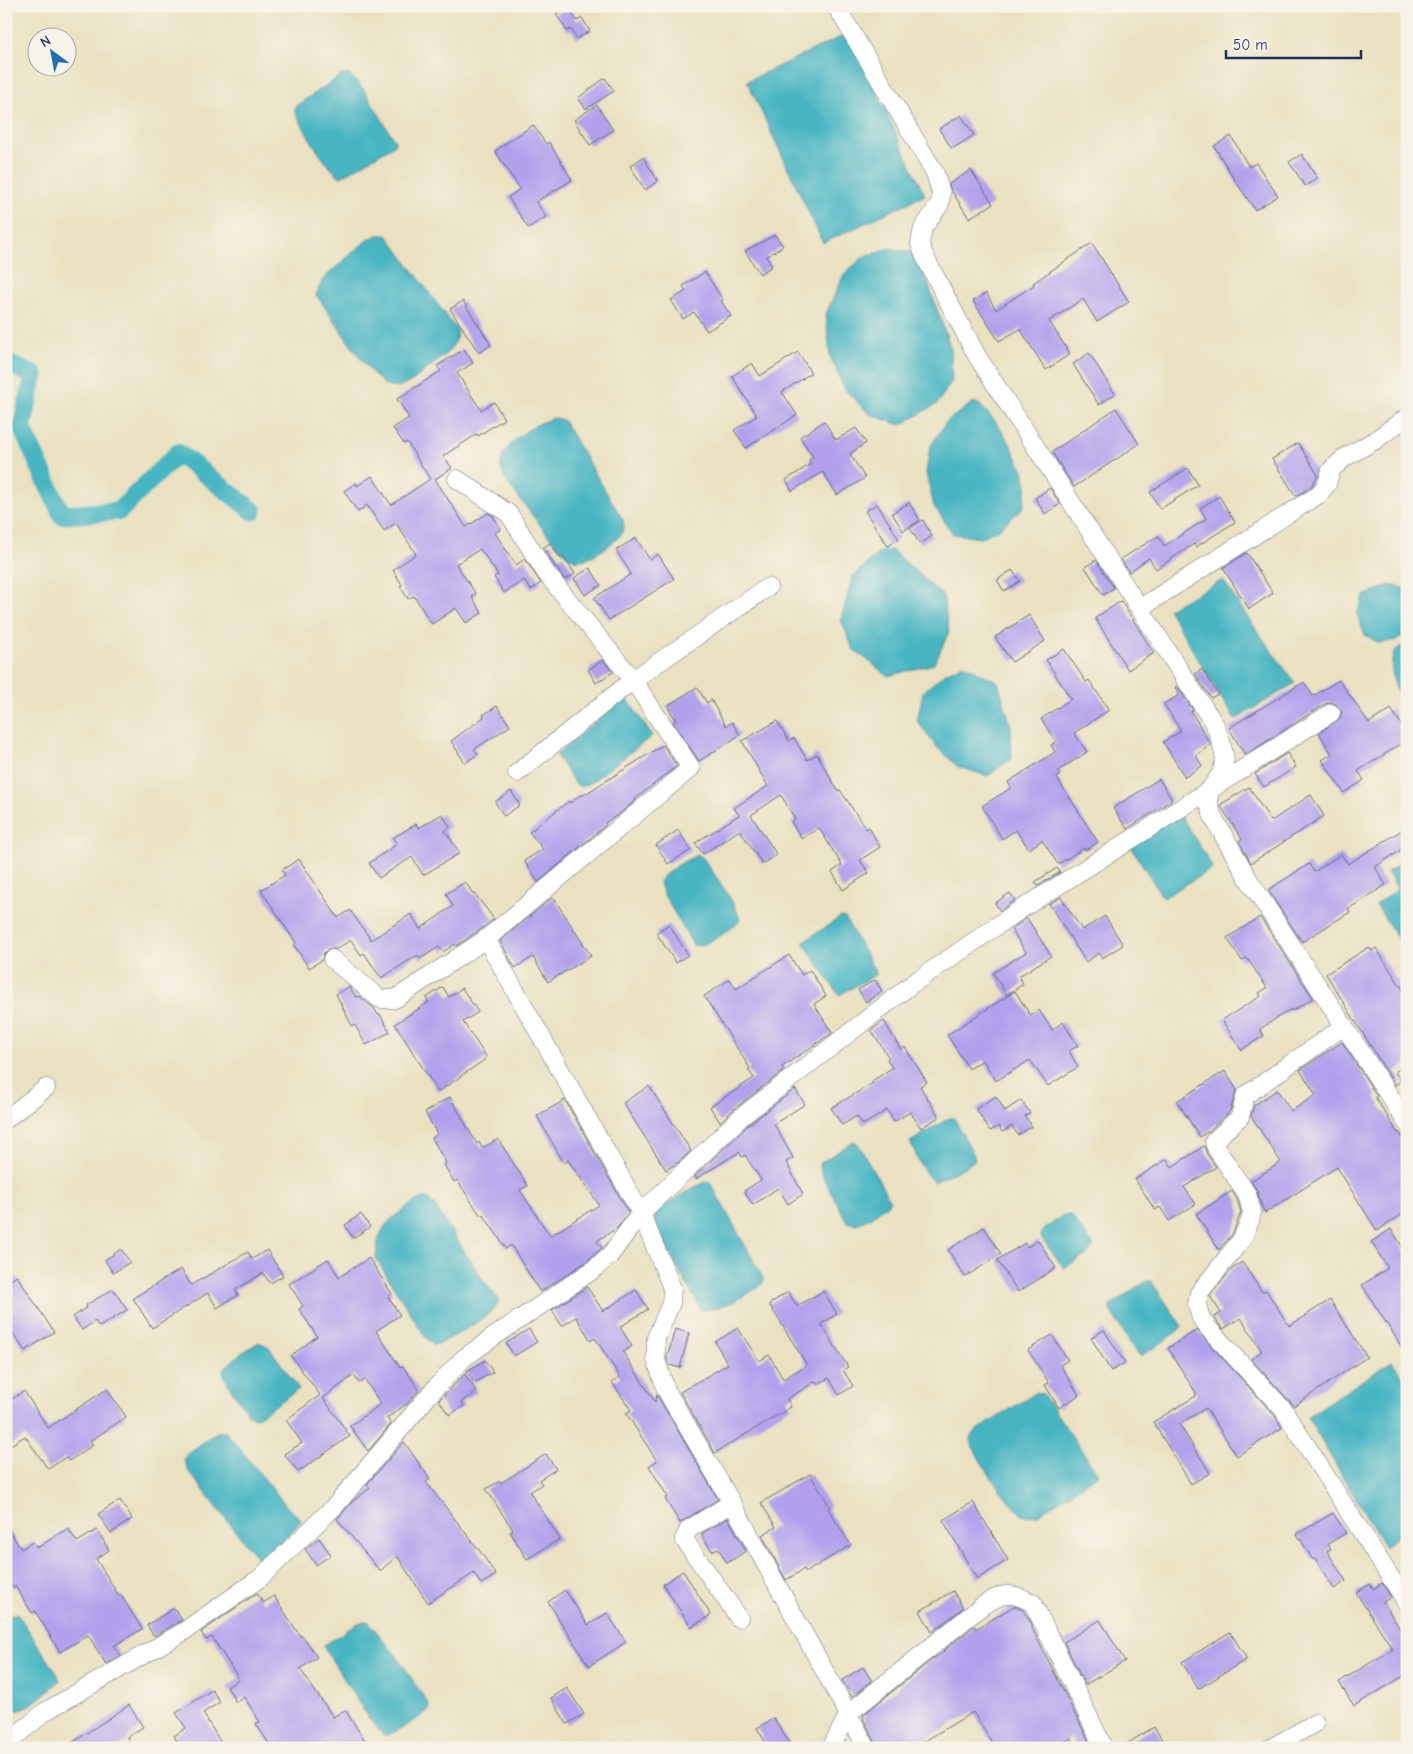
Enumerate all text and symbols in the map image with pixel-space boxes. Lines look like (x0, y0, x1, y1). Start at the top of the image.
north arrow (28, 28, 78, 78)
scale bar (1226, 28, 1360, 60)
text: N (37, 32, 54, 51)
text: 50 m (1233, 36, 1268, 54)

